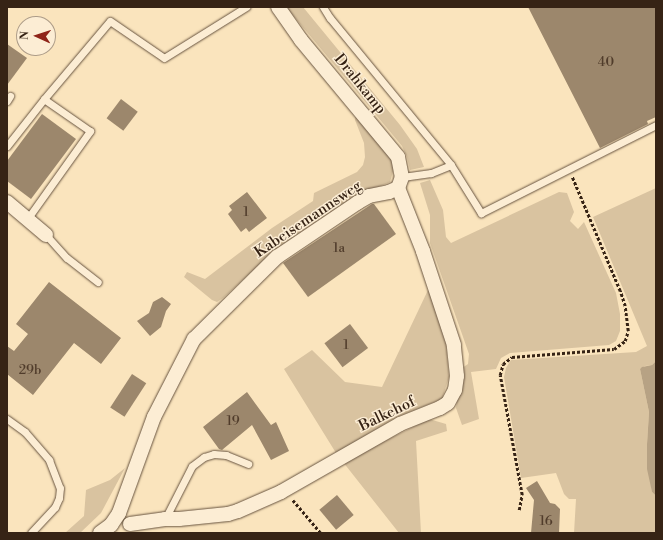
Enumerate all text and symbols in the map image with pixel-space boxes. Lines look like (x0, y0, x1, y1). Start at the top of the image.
north arrow (16, 16, 56, 56)
text: N (18, 31, 32, 40)
street label: Drahkamp (330, 50, 390, 118)
house number: 40 (598, 54, 614, 70)
street label: Kabeisemannsweg (251, 176, 365, 262)
house number: 1 (243, 204, 249, 220)
house number: 1a (333, 240, 345, 256)
house number: 1 (343, 337, 349, 353)
house number: 29b (19, 362, 41, 378)
street label: Balkehof (356, 393, 418, 435)
house number: 19 (226, 413, 240, 429)
house number: 16 (539, 513, 553, 529)

